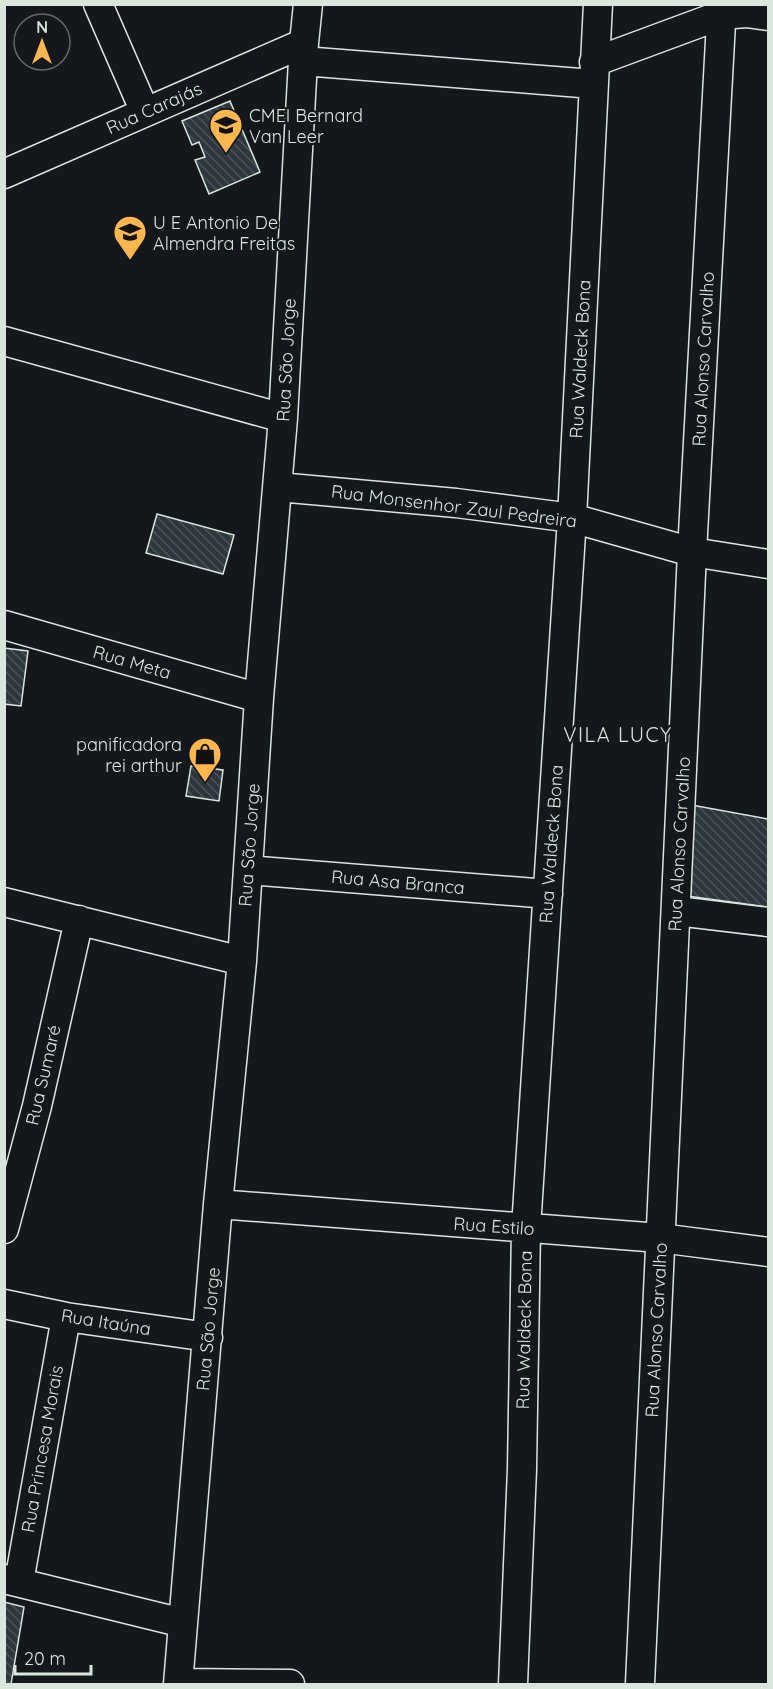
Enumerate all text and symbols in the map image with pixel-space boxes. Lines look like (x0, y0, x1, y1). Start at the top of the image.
north arrow (12, 12, 72, 72)
text: N (36, 17, 48, 37)
street label: Rua Carajás (103, 77, 205, 139)
place label: CMEI Bernard Van Leer (249, 104, 363, 148)
school or university icon: CMEI Bernard Van Leer (208, 107, 244, 154)
place label: U E Antonio De Almendra Freitas (153, 211, 295, 255)
school or university icon: U E Antonio De Almendra Freitas (112, 214, 148, 261)
street label: Rua Alonso Carvalho (687, 271, 719, 447)
street label: Rua Waldeck Bona (564, 279, 596, 439)
street label: Rua São Jorge (271, 298, 301, 422)
street label: Rua Monsenhor Zaul Pedreira (330, 480, 578, 532)
street label: Rua Meta (90, 640, 174, 684)
district label: VILA LUCY (563, 722, 673, 747)
place label: panificadora rei arthur (76, 733, 182, 777)
shop icon: panificadora rei arthur (187, 736, 223, 783)
street label: Rua Alonso Carvalho (663, 756, 695, 932)
street label: Rua Waldeck Bona (534, 764, 568, 924)
street label: Rua São Jorge (233, 783, 265, 907)
street label: Rua Asa Branca (330, 865, 466, 899)
street label: Rua Sumaré (20, 1023, 66, 1127)
street label: Rua Estilo (453, 1212, 535, 1240)
street label: Rua Alonso Carvalho (640, 1242, 672, 1418)
street label: Rua Waldeck Bona (511, 1250, 537, 1410)
street label: Rua São Jorge (191, 1266, 225, 1392)
street label: Rua Itaúna (59, 1304, 153, 1340)
street label: Rua Princesa Morais (16, 1364, 68, 1534)
scale bar (15, 1638, 92, 1676)
text: 20 m (24, 1647, 66, 1670)

